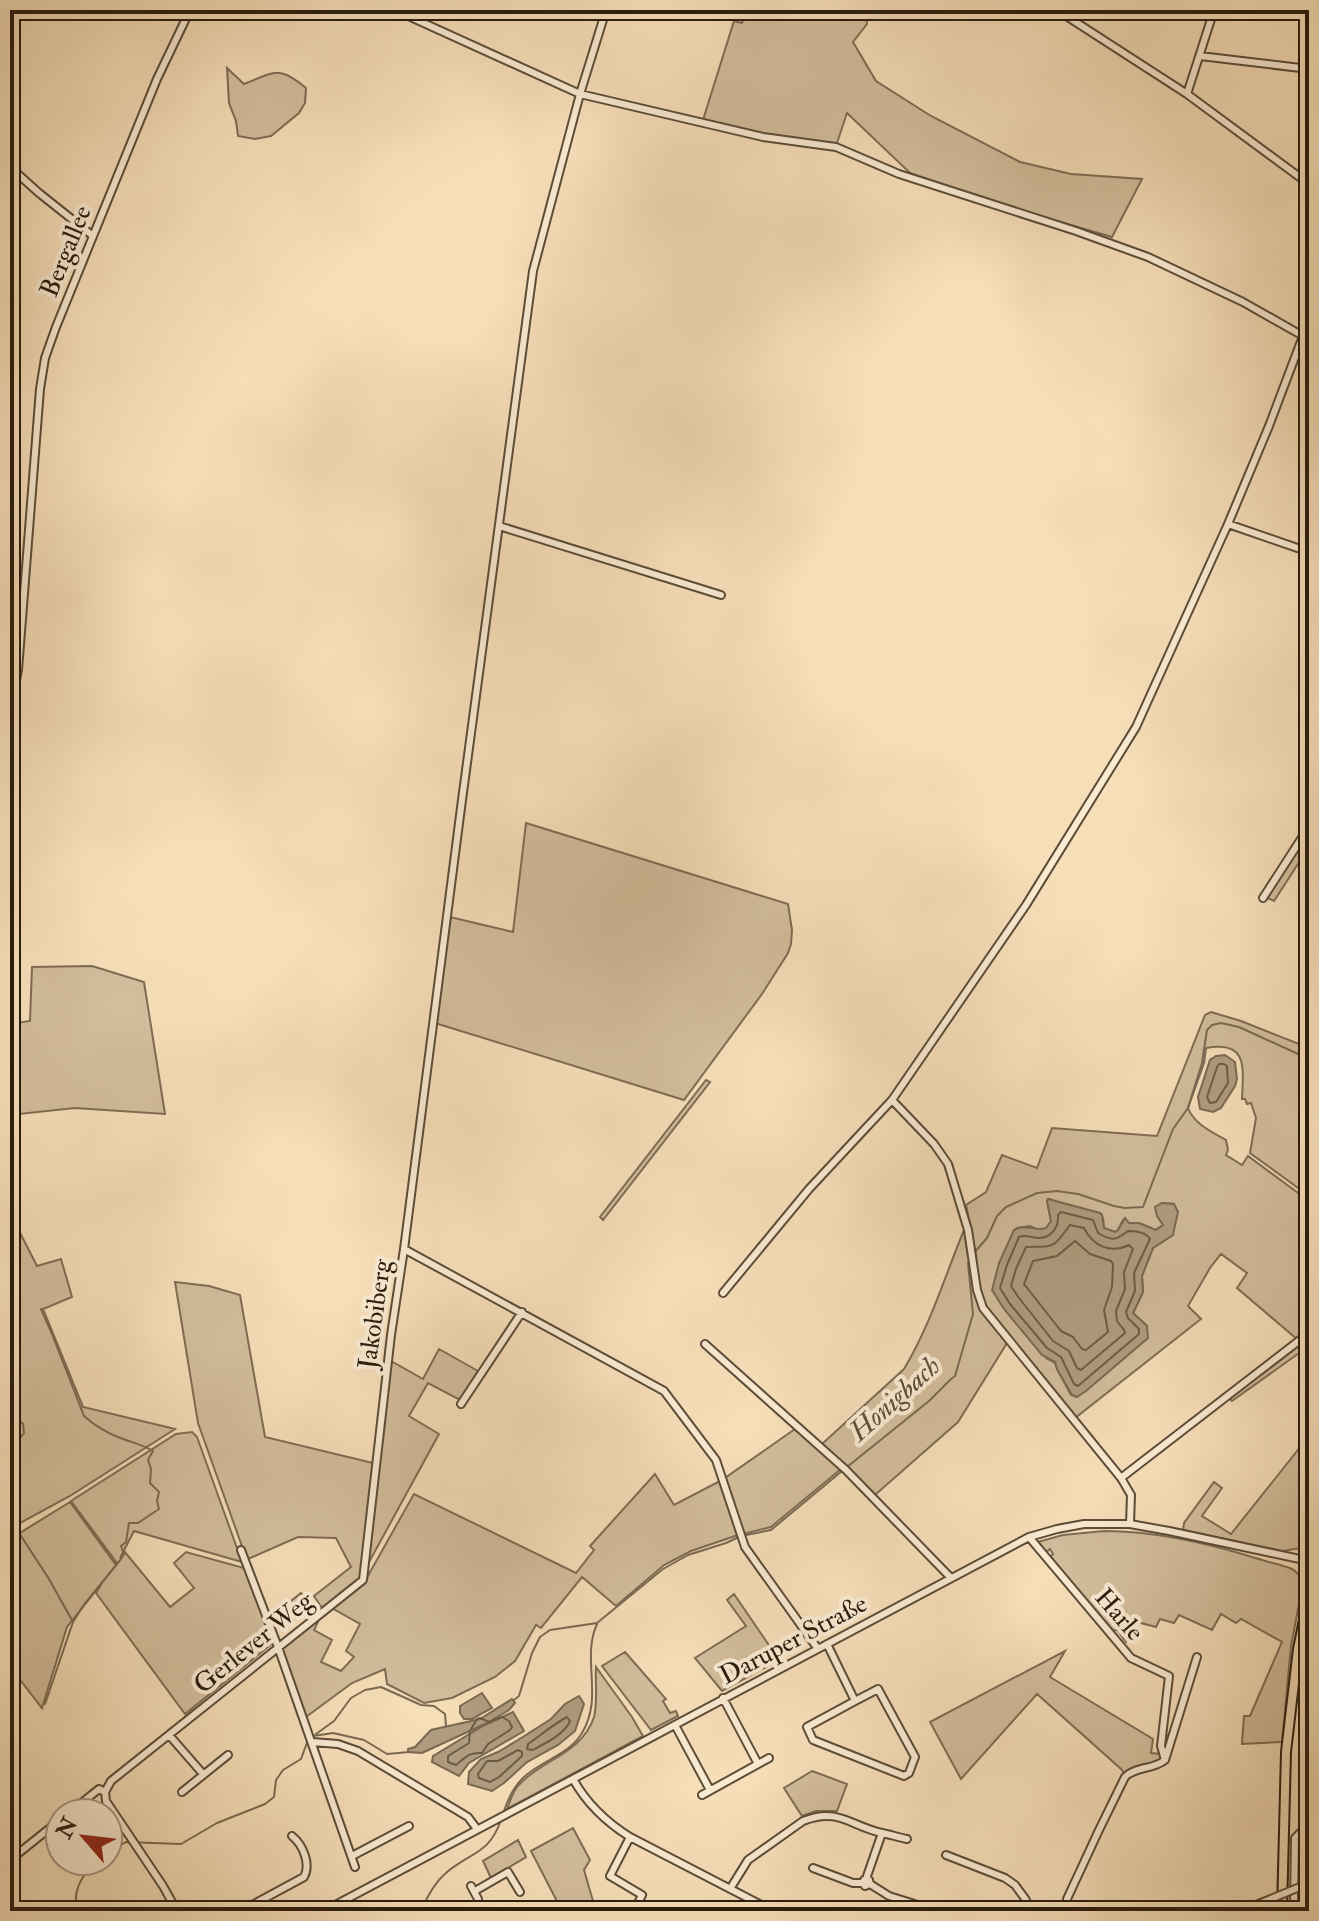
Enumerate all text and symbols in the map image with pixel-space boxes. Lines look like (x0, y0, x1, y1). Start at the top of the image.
street label: Bergallee (33, 201, 99, 302)
street label: Jakobiberg (351, 1256, 399, 1372)
water label: Honigbach (841, 1349, 948, 1450)
street label: Harle (1088, 1582, 1151, 1648)
street label: Gerlever Weg (187, 1584, 321, 1701)
street label: Daruper Straße (714, 1588, 873, 1693)
north arrow (44, 1797, 124, 1877)
text: N (50, 1813, 84, 1844)

